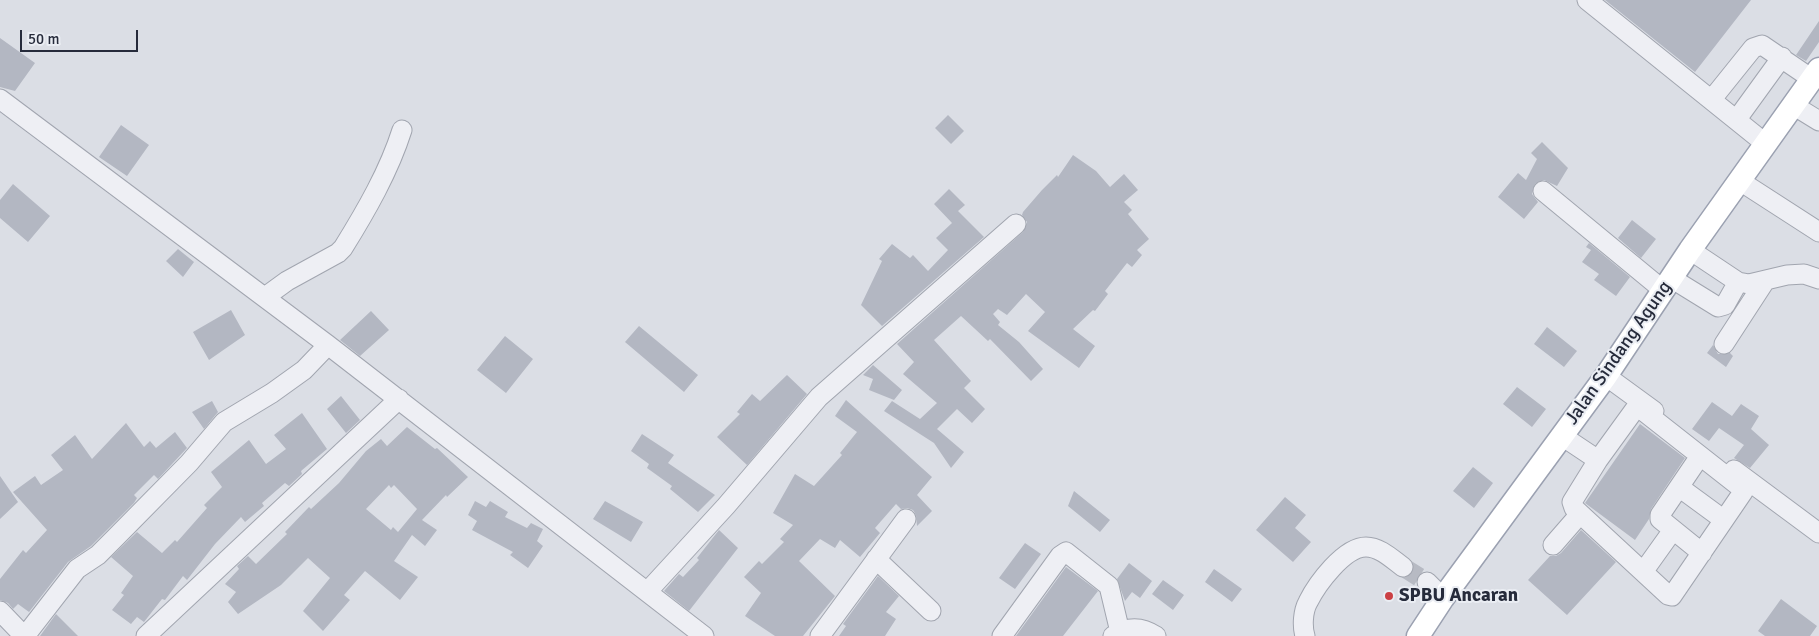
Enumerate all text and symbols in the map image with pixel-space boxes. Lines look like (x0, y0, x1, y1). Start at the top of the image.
scale bar (22, 20, 140, 52)
text: 50 m (28, 30, 59, 48)
street label: Jalan Sindang Agung (1561, 277, 1677, 429)
place label: SPBU Ancaran (1399, 585, 1518, 607)
marker: SPBU Ancaran (1383, 590, 1395, 602)

